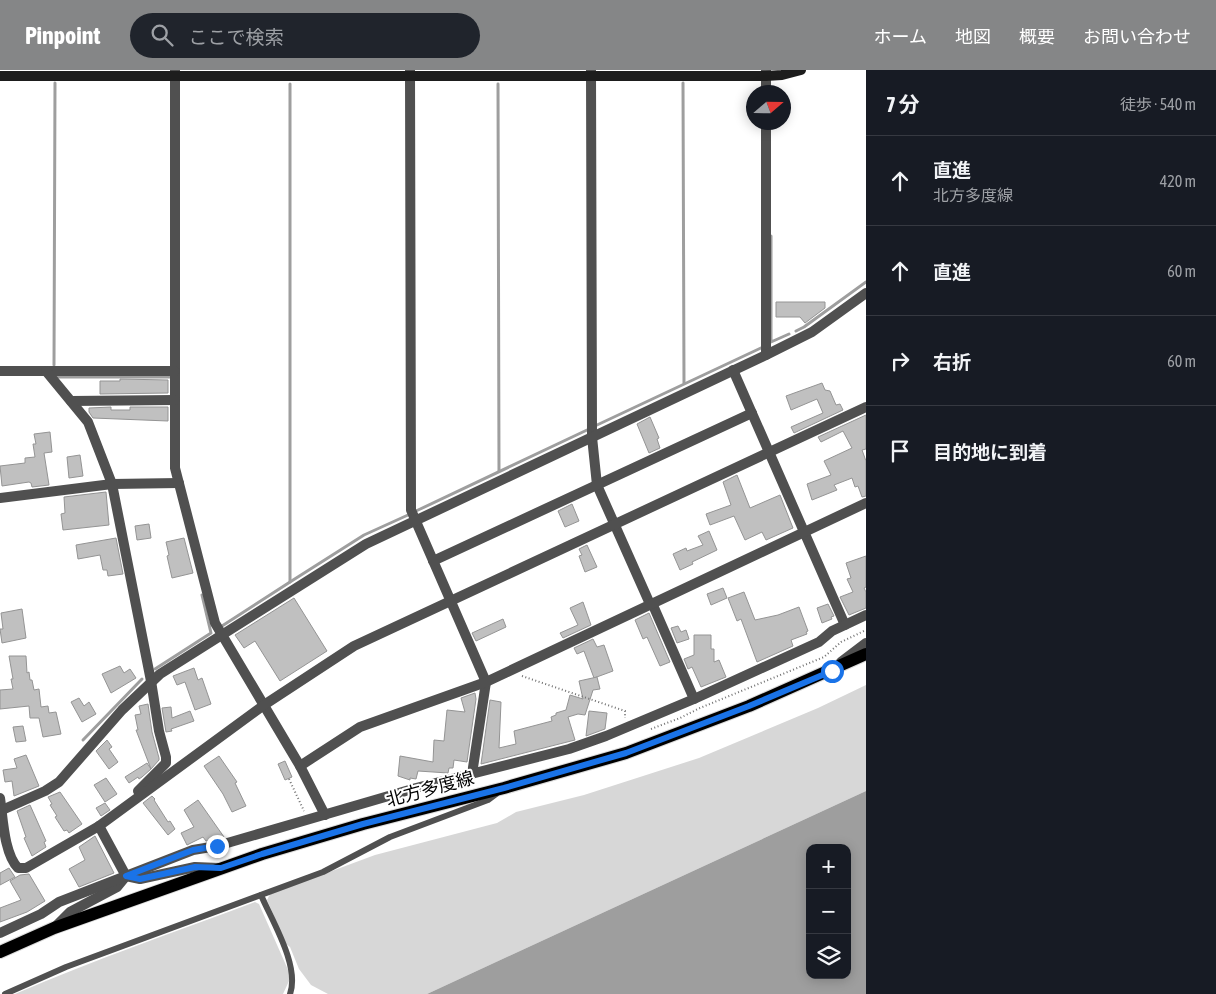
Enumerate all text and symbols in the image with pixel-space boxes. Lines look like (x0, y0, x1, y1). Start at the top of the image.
search box (130, 13, 480, 58)
icon: search (148, 21, 176, 49)
text: Pinpoint (25, 22, 100, 49)
text: ここで検索 (188, 26, 283, 48)
text: ホーム (874, 26, 927, 47)
text: 地図 (955, 26, 991, 47)
text: 概要 (1019, 26, 1055, 47)
text: お問い合わせ (1083, 26, 1191, 47)
north arrow (746, 85, 791, 130)
text: 7 分 (886, 92, 920, 116)
text: 徒歩 · 540 m (1120, 95, 1196, 113)
text: 直進 (933, 159, 971, 181)
icon: ahead (886, 167, 914, 195)
text: 420 m (1160, 172, 1196, 190)
text: 北方多度線 (933, 186, 1013, 204)
icon: ahead (886, 257, 914, 285)
text: 直進 (933, 261, 971, 283)
text: 60 m (1167, 262, 1196, 280)
icon: right (886, 347, 914, 375)
text: 右折 (933, 351, 971, 373)
text: 60 m (1167, 352, 1196, 370)
icon: arrive (886, 437, 914, 465)
text: 目的地に到着 (933, 441, 1047, 463)
route start (821, 660, 844, 683)
street label: 北方多度線 (384, 767, 476, 810)
route end (206, 835, 229, 858)
map controls (806, 844, 851, 979)
button: + (806, 844, 851, 889)
button: − (806, 889, 851, 934)
button: layers (806, 934, 851, 979)

